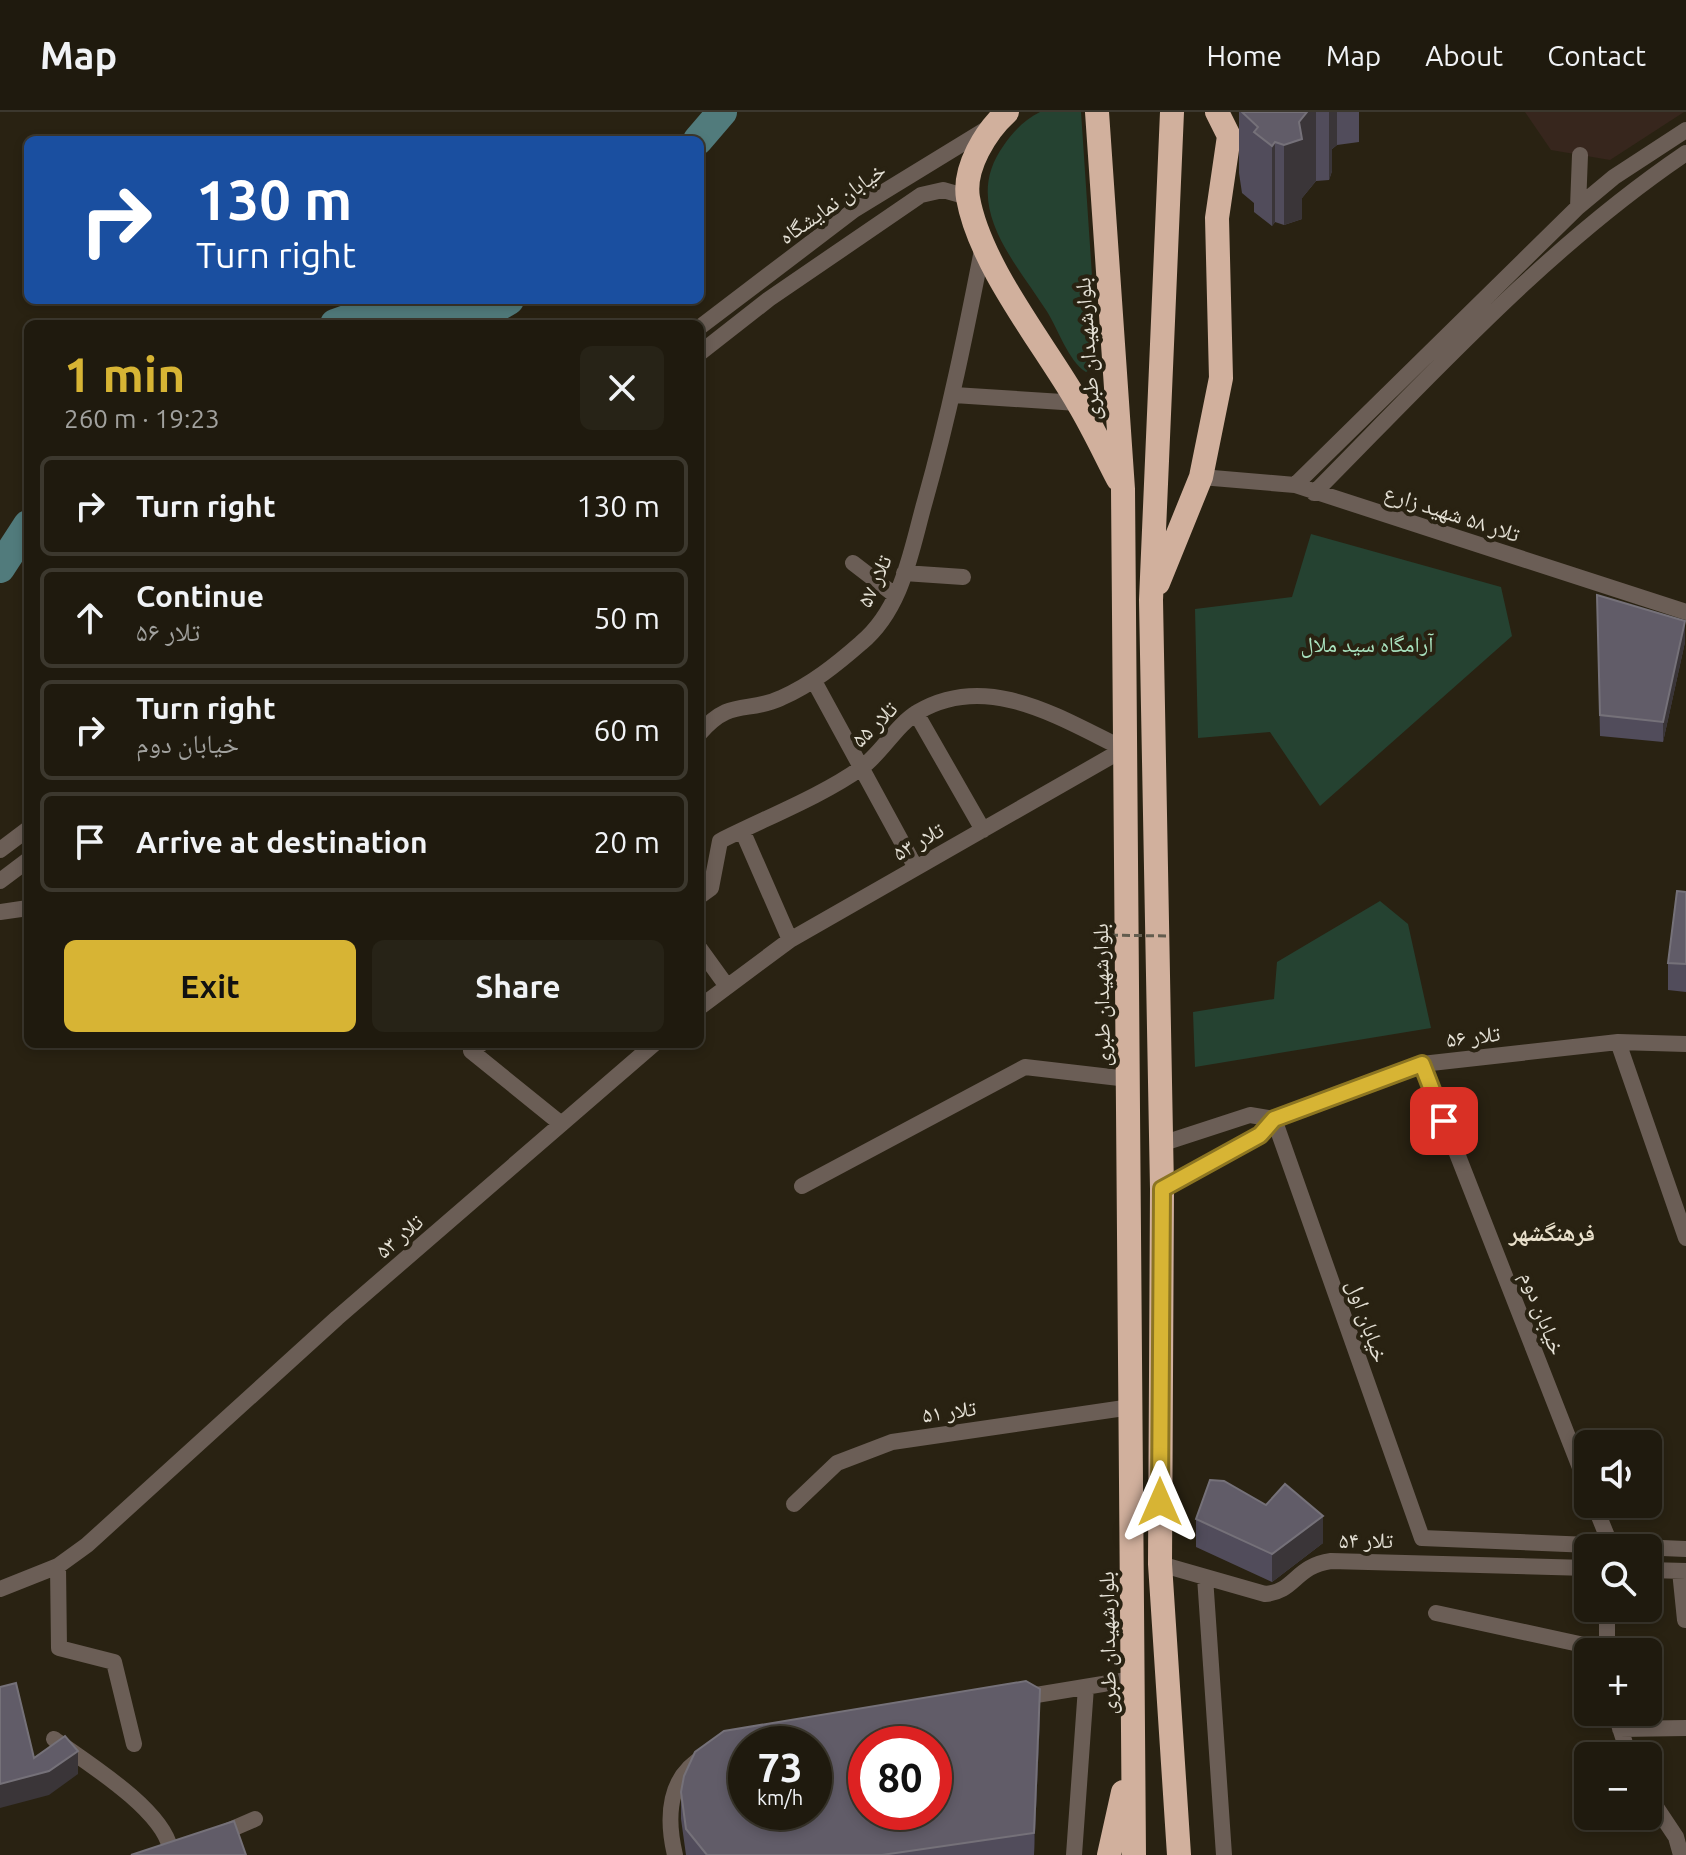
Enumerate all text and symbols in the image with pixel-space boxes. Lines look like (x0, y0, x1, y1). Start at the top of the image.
text: Map (40, 34, 117, 76)
text: Home (1207, 40, 1282, 71)
text: Map (1326, 40, 1381, 71)
text: About (1425, 40, 1503, 71)
text: Contact (1547, 40, 1646, 71)
street label: خیابان نمایشگاه (774, 157, 891, 250)
icon: right (64, 168, 168, 272)
text: 130 m (196, 168, 352, 231)
text: Turn right (196, 234, 356, 275)
street label: بلوارشهیدان طبری (1069, 277, 1106, 421)
button: close (580, 346, 664, 430)
text: 1 min (64, 347, 185, 401)
text: 260 m · 19:23 (64, 404, 220, 433)
street label: تلار ۵۸ شهید زارع (1381, 479, 1524, 548)
icon: right (68, 484, 112, 528)
text: Turn right (136, 489, 276, 523)
text: 130 m (576, 489, 660, 523)
street label: تلار ۵۷ (851, 550, 896, 611)
text: Continue (136, 579, 264, 613)
icon: ahead (68, 596, 112, 640)
text: 50 m (593, 601, 660, 635)
text: تلار ۵۶ (136, 617, 200, 646)
park label: آرامگاه سید ملال (1300, 631, 1434, 658)
text: Turn right (136, 691, 276, 725)
street label: تلار ۵۵ (846, 695, 902, 752)
icon: right (68, 708, 112, 752)
text: 60 m (593, 713, 660, 747)
text: خیابان دوم (136, 729, 239, 758)
street label: تلار ۵۳ (888, 816, 948, 865)
icon: arrive (68, 820, 112, 864)
text: Arrive at destination (136, 825, 428, 859)
text: 20 m (593, 825, 660, 859)
street label: بلوارشهیدان طبری (1087, 923, 1116, 1067)
button: Exit (64, 940, 356, 1032)
button: Share (372, 940, 664, 1032)
street label: تلار ۵۶ (1444, 1020, 1502, 1051)
pin (1410, 1087, 1478, 1155)
icon: arrive (1422, 1099, 1466, 1143)
street label: تلار ۵۳ (370, 1208, 428, 1263)
district label: فرهنگشهر (1508, 1219, 1595, 1246)
street label: خیابان دوم (1513, 1268, 1571, 1359)
street label: خیابان اول (1341, 1276, 1394, 1366)
street label: تلار ۵۱ (920, 1394, 978, 1427)
map controls (1574, 1430, 1662, 1830)
button: sound (1574, 1430, 1662, 1518)
position arrow (1118, 1460, 1202, 1544)
street label: تلار ۵۴ (1339, 1527, 1394, 1552)
button: search (1574, 1534, 1662, 1622)
street label: بلوارشهیدان طبری (1093, 1571, 1122, 1715)
button: + (1574, 1638, 1662, 1726)
speed limit sign: 80 (848, 1726, 952, 1830)
button: − (1574, 1742, 1662, 1830)
text: 73 (757, 1745, 803, 1790)
text: km/h (757, 1786, 803, 1809)

